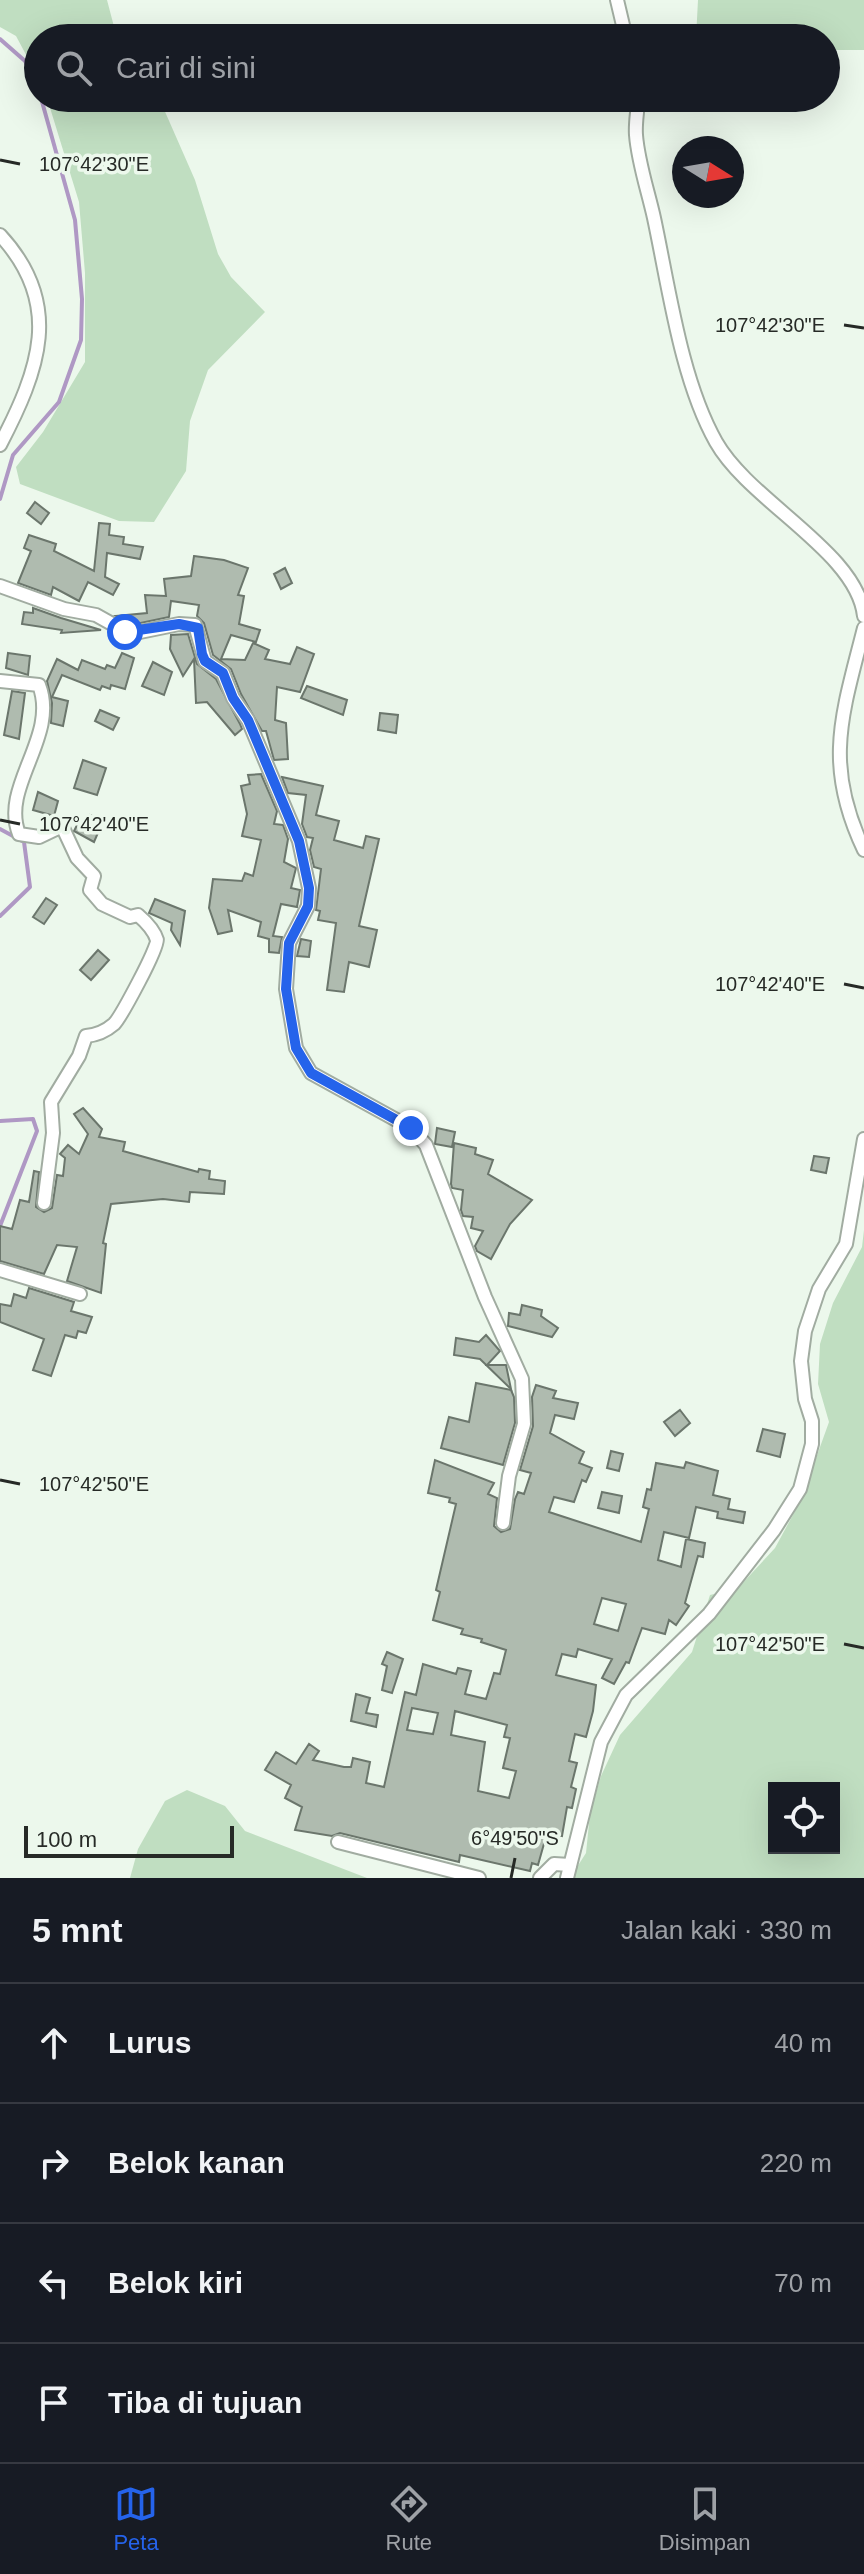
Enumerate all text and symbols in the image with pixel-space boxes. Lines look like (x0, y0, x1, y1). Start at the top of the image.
search box (24, 24, 840, 112)
icon: search (52, 46, 96, 90)
text: Cari di sini (116, 51, 256, 84)
north arrow (672, 136, 744, 208)
text: 107°42'30"E (39, 153, 149, 175)
text: 107°42'30"E (715, 314, 825, 336)
route start (107, 614, 143, 650)
text: 107°42'40"E (39, 813, 149, 835)
text: 107°42'40"E (715, 973, 825, 995)
route end (393, 1110, 429, 1146)
text: 107°42'50"E (39, 1473, 149, 1495)
text: 107°42'50"E (715, 1633, 825, 1655)
map controls (768, 1782, 840, 1854)
button: locate (768, 1782, 840, 1854)
scale bar (24, 1822, 234, 1858)
text: 100 m (36, 1827, 97, 1852)
text: 6°49'50"S (471, 1827, 559, 1849)
text: 5 mnt (32, 1911, 123, 1949)
text: Jalan kaki · 330 m (621, 1915, 832, 1945)
icon: ahead (32, 2021, 76, 2065)
text: Lurus (108, 2026, 191, 2059)
text: 40 m (774, 2028, 832, 2058)
icon: right (32, 2141, 76, 2185)
text: Belok kanan (108, 2146, 285, 2179)
text: 220 m (760, 2148, 832, 2178)
icon: left (32, 2261, 76, 2305)
text: Belok kiri (108, 2266, 243, 2299)
text: 70 m (774, 2268, 832, 2298)
icon: arrive (32, 2381, 76, 2425)
text: Tiba di tujuan (108, 2386, 302, 2419)
tab: Peta (113, 2482, 159, 2556)
tab: Rute (386, 2482, 432, 2556)
tab: Disimpan (659, 2482, 751, 2556)

